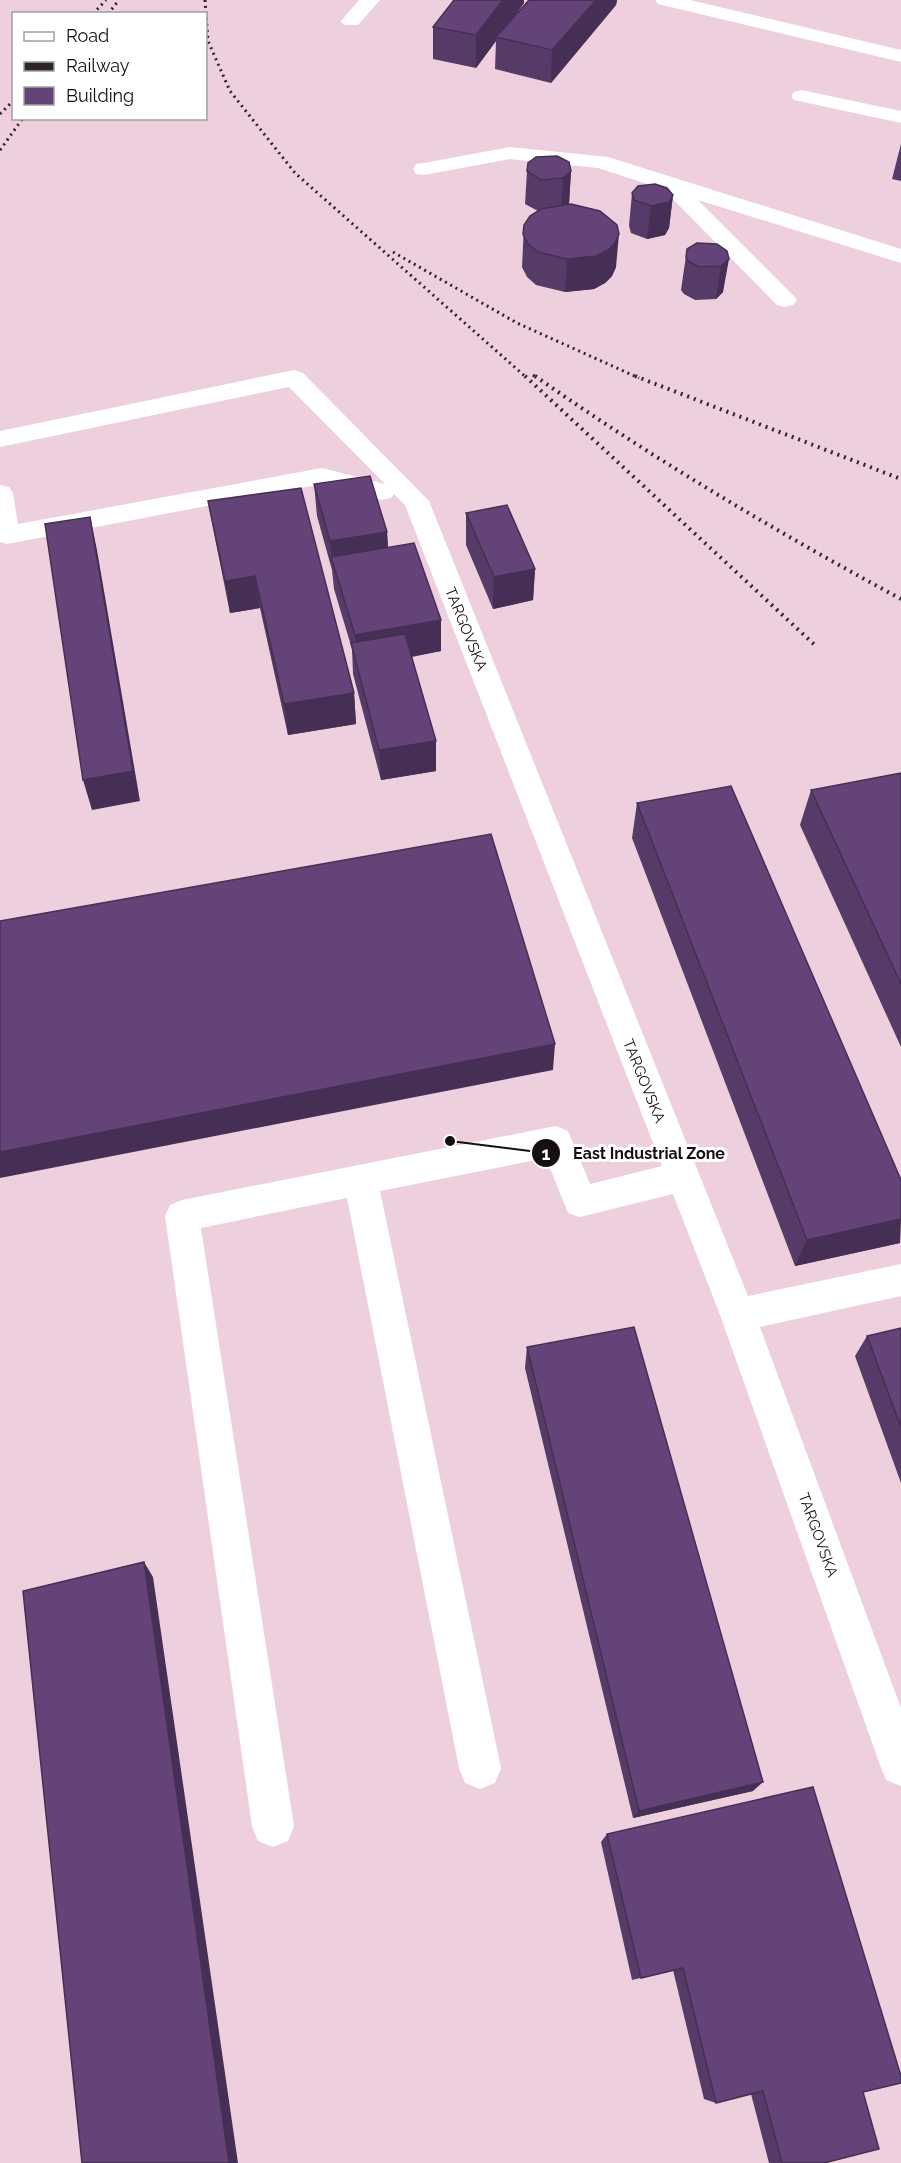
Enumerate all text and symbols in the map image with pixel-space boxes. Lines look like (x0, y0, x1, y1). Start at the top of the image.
legend (12, 12, 207, 120)
text: Road (66, 25, 109, 46)
text: Railway (66, 55, 130, 76)
text: Building (66, 85, 134, 106)
street label: TARGOVSKA (441, 585, 491, 673)
street label: TARGOVSKA (619, 1037, 669, 1125)
callout: East Industrial Zone (531, 1136, 737, 1170)
text: 1 (542, 1143, 551, 1164)
text: East Industrial Zone (573, 1144, 725, 1163)
street label: TARGOVSKA (794, 1490, 842, 1580)

